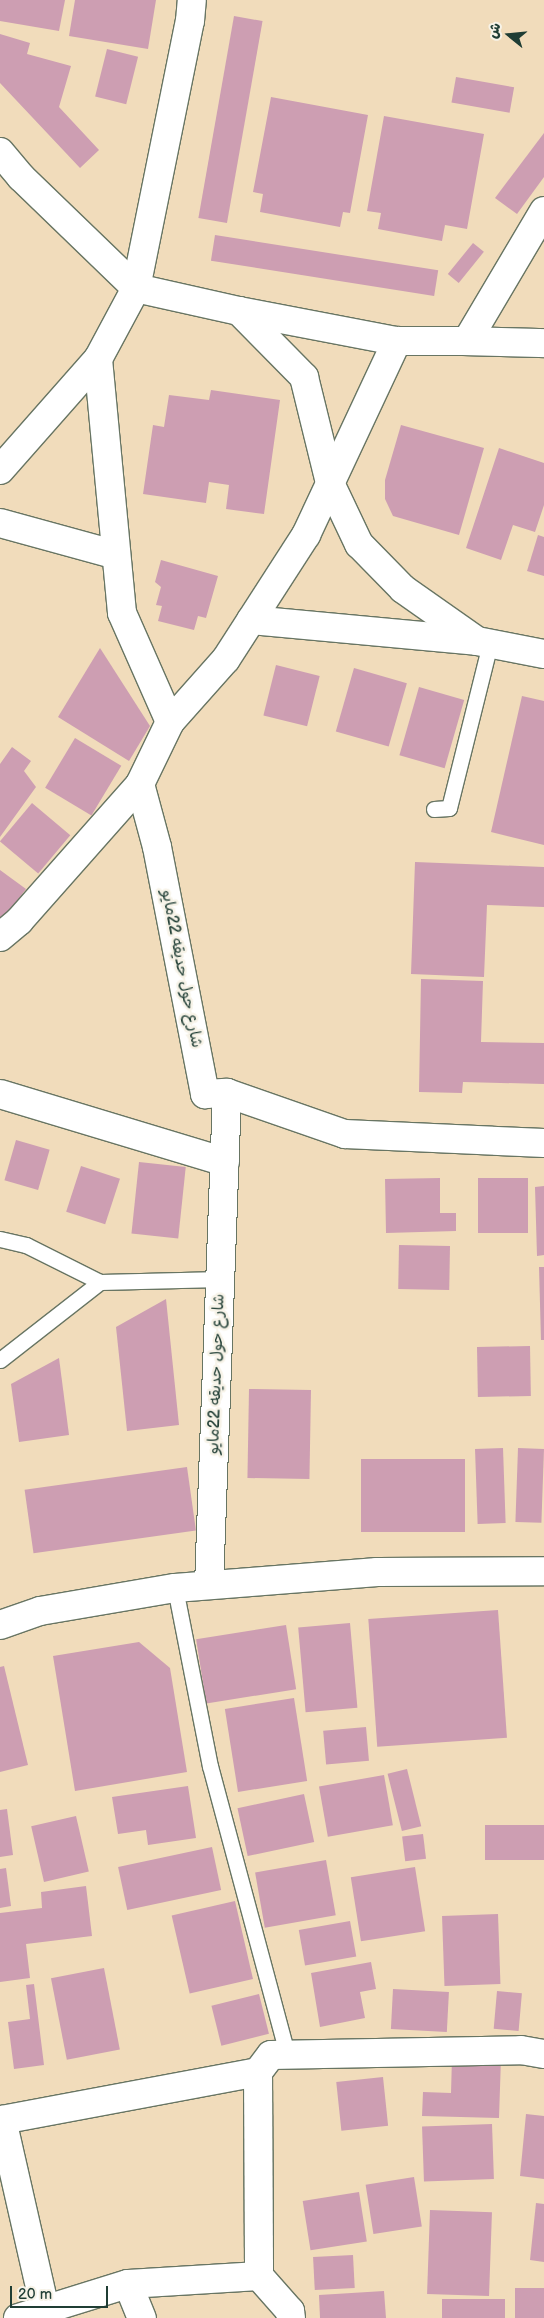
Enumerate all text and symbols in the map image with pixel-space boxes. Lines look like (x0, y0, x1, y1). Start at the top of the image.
north arrow (484, 10, 534, 60)
text: ش (484, 21, 505, 40)
street label: شارع حول حديقه 22مايو (156, 888, 206, 1050)
street label: شارع حول حديقه 22مايو (205, 1294, 229, 1454)
scale bar (12, 2276, 110, 2308)
text: 20 m (18, 2285, 52, 2304)

